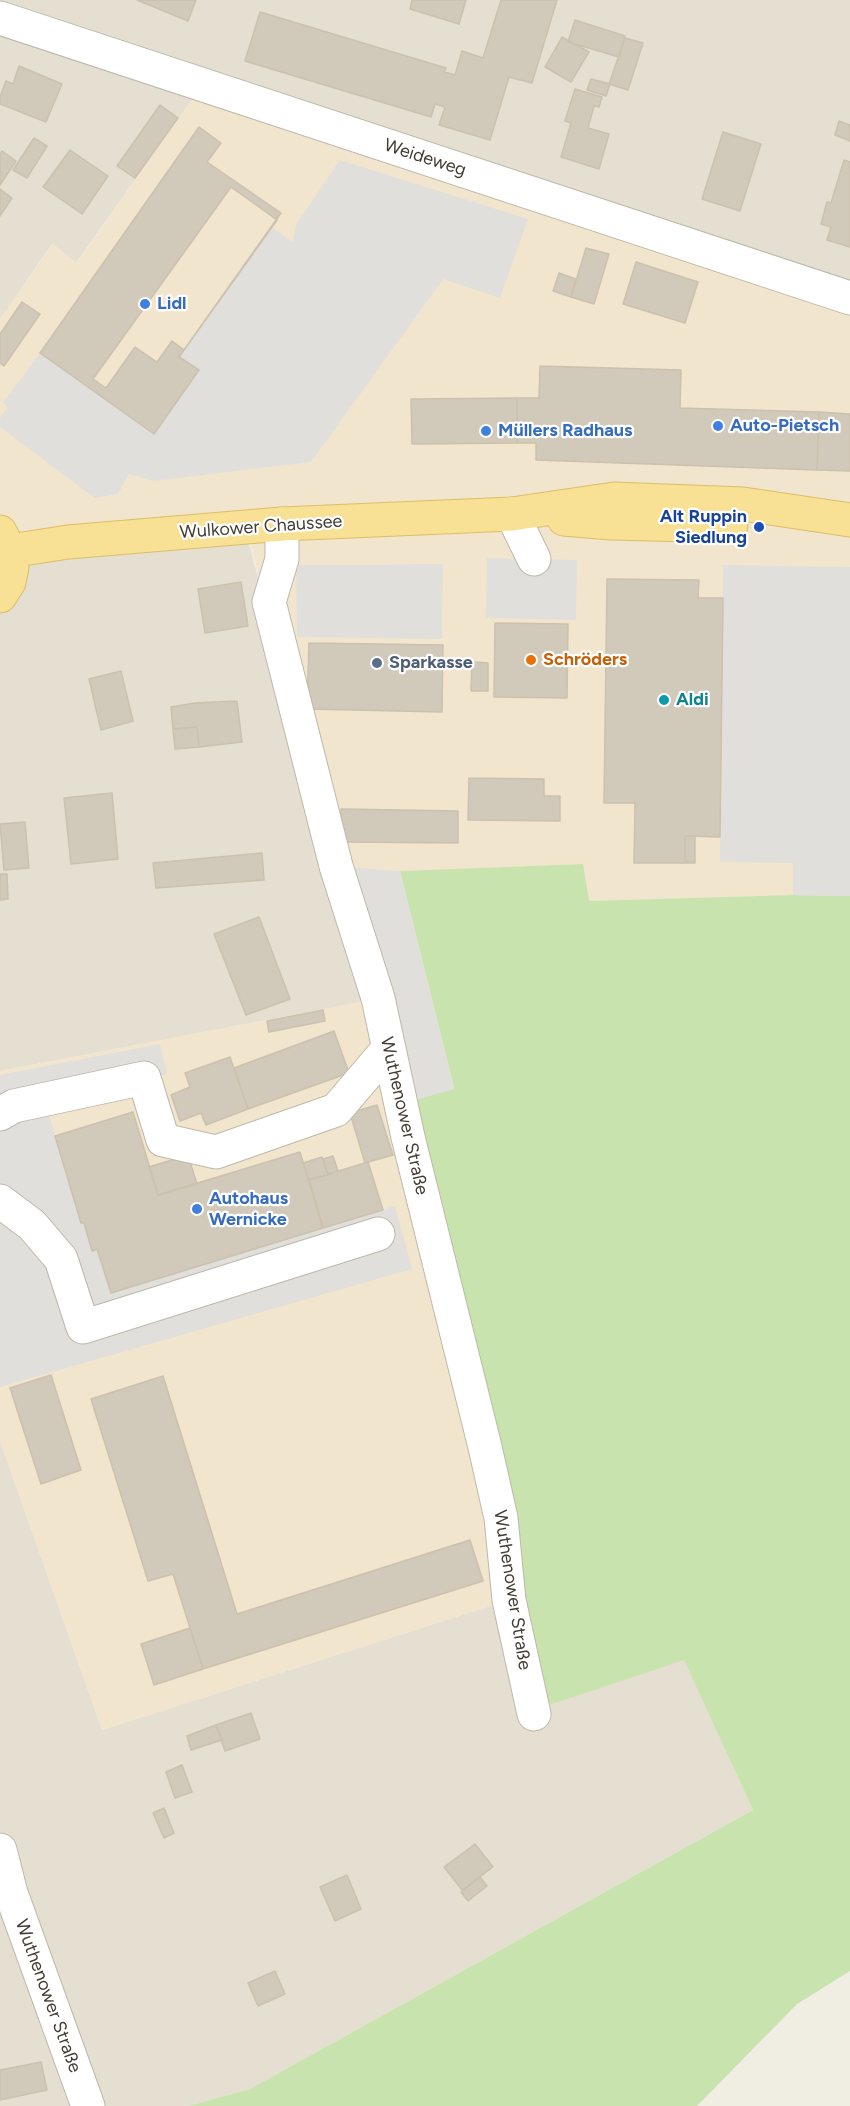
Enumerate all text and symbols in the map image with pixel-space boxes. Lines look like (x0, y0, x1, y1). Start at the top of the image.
street label: Weideweg (381, 135, 469, 181)
place label: Lidl (157, 293, 187, 315)
marker: Lidl (138, 297, 152, 311)
place label: Auto-Pietsch (730, 415, 839, 437)
marker: Auto-Pietsch (711, 419, 725, 433)
place label: Müllers Radhaus (498, 420, 632, 442)
marker: Müllers Radhaus (479, 424, 493, 438)
place label: Alt Ruppin Siedlung (660, 506, 747, 548)
street label: Wulkower Chaussee (179, 511, 343, 543)
marker: Alt Ruppin Siedlung (752, 520, 766, 534)
place label: Schröders (543, 649, 627, 671)
place label: Sparkasse (389, 652, 473, 674)
marker: Schröders (524, 653, 538, 667)
marker: Sparkasse (370, 656, 384, 670)
place label: Aldi (676, 689, 709, 711)
marker: Aldi (657, 693, 671, 707)
street label: Wuthenower Straße (375, 1035, 433, 1197)
place label: Autohaus Wernicke (209, 1188, 288, 1230)
marker: Autohaus Wernicke (190, 1202, 204, 1216)
street label: Wuthenower Straße (489, 1509, 535, 1671)
street label: Wuthenower Straße (10, 1916, 86, 2076)

